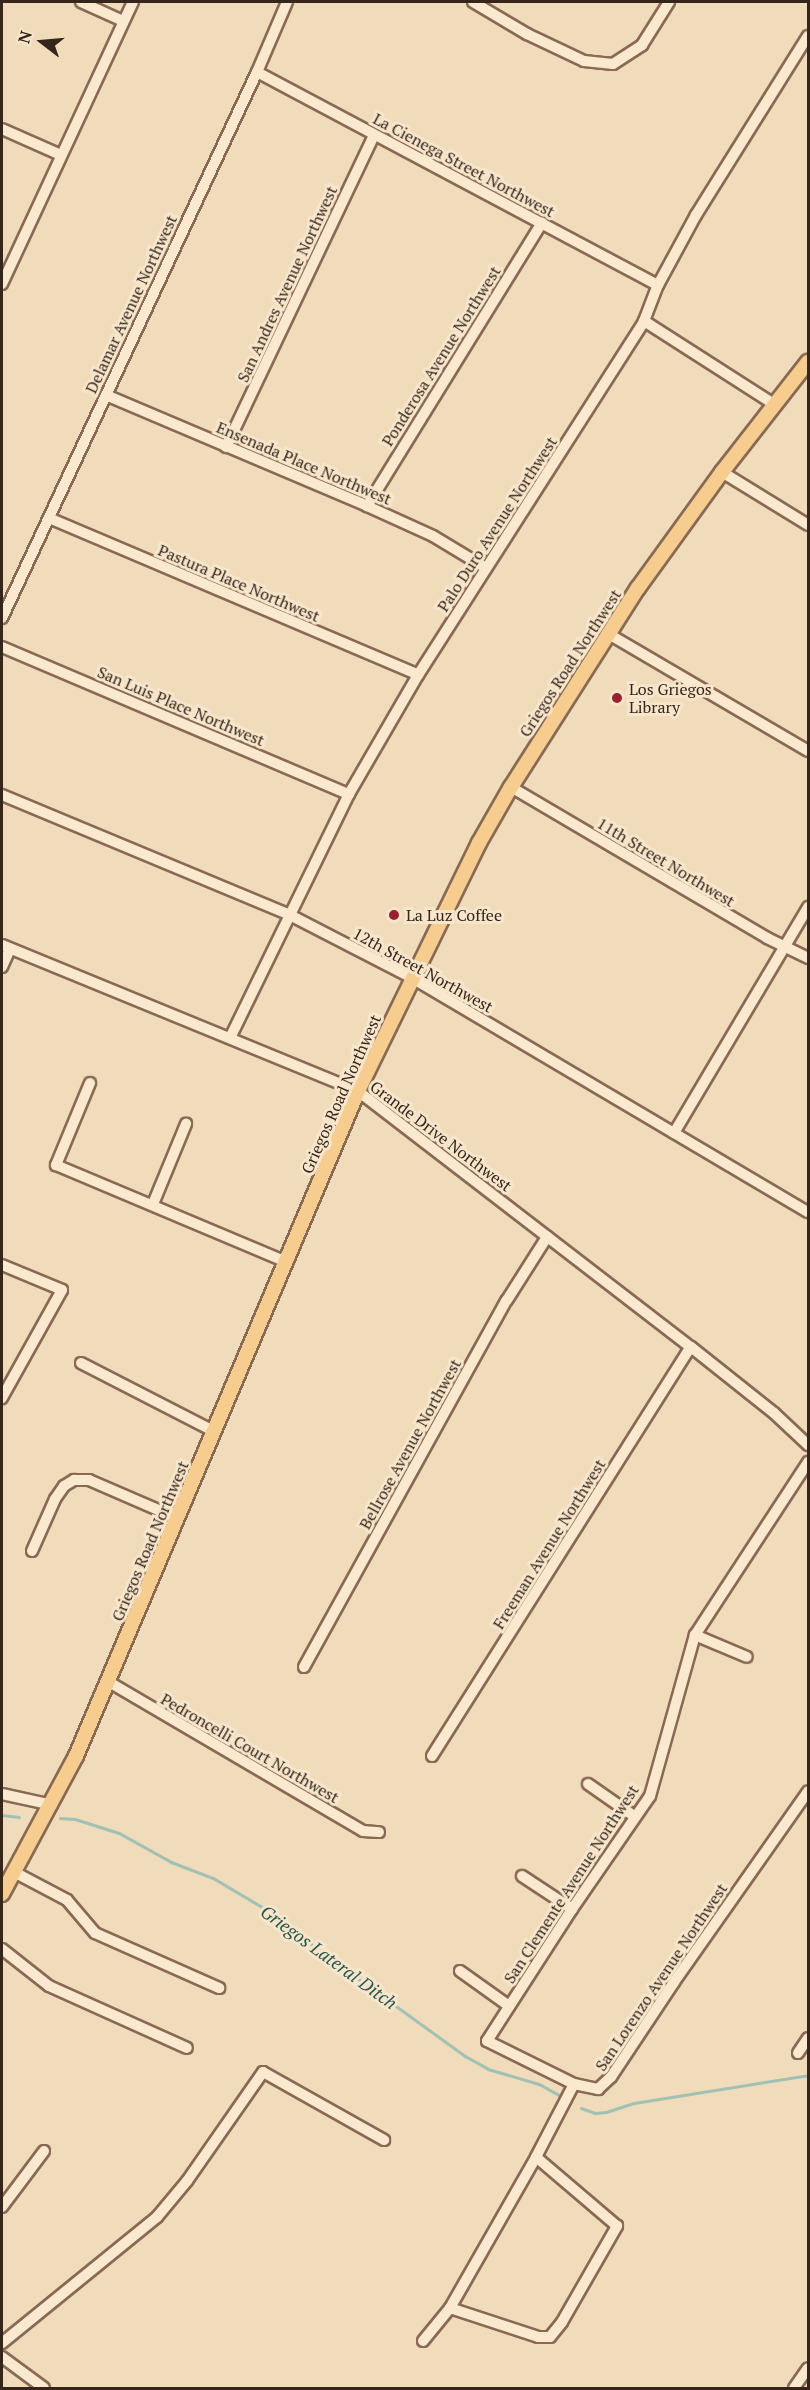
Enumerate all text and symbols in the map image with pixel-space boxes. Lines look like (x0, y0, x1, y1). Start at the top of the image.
north arrow (12, 12, 72, 72)
text: N (12, 28, 37, 46)
street label: La Cienega Street Northwest (370, 109, 558, 221)
street label: San Andres Avenue Northwest (233, 182, 341, 386)
street label: Delamar Avenue Northwest (81, 212, 181, 396)
street label: Ponderosa Avenue Northwest (378, 262, 504, 450)
street label: Ensenada Place Northwest (214, 417, 394, 509)
street label: Palo Duro Avenue Northwest (433, 433, 561, 615)
street label: Pastura Place Northwest (155, 540, 323, 626)
street label: Griegos Road Northwest (515, 586, 625, 740)
street label: San Luis Place Northwest (95, 662, 267, 750)
place label: Los Griegos Library (629, 679, 712, 717)
marker: Los Griegos Library (610, 691, 624, 705)
street label: 11th Street Northwest (594, 813, 738, 911)
place label: La Luz Coffee (406, 905, 502, 925)
marker: La Luz Coffee (387, 908, 401, 922)
street label: 12th Street Northwest (350, 923, 496, 1017)
street label: Griegos Road Northwest (297, 1011, 385, 1177)
street label: Grande Drive Northwest (367, 1077, 515, 1195)
street label: Bellrose Avenue Northwest (355, 1355, 465, 1533)
street label: Freeman Avenue Northwest (489, 1455, 609, 1633)
street label: Griegos Road Northwest (108, 1458, 192, 1624)
street label: Pedroncelli Court Northwest (158, 1689, 342, 1807)
street label: San Clemente Avenue Northwest (499, 1781, 643, 1987)
street label: San Lorenzo Avenue Northwest (591, 1879, 731, 2075)
water label: Griegos Lateral Ditch (257, 1900, 401, 2014)

